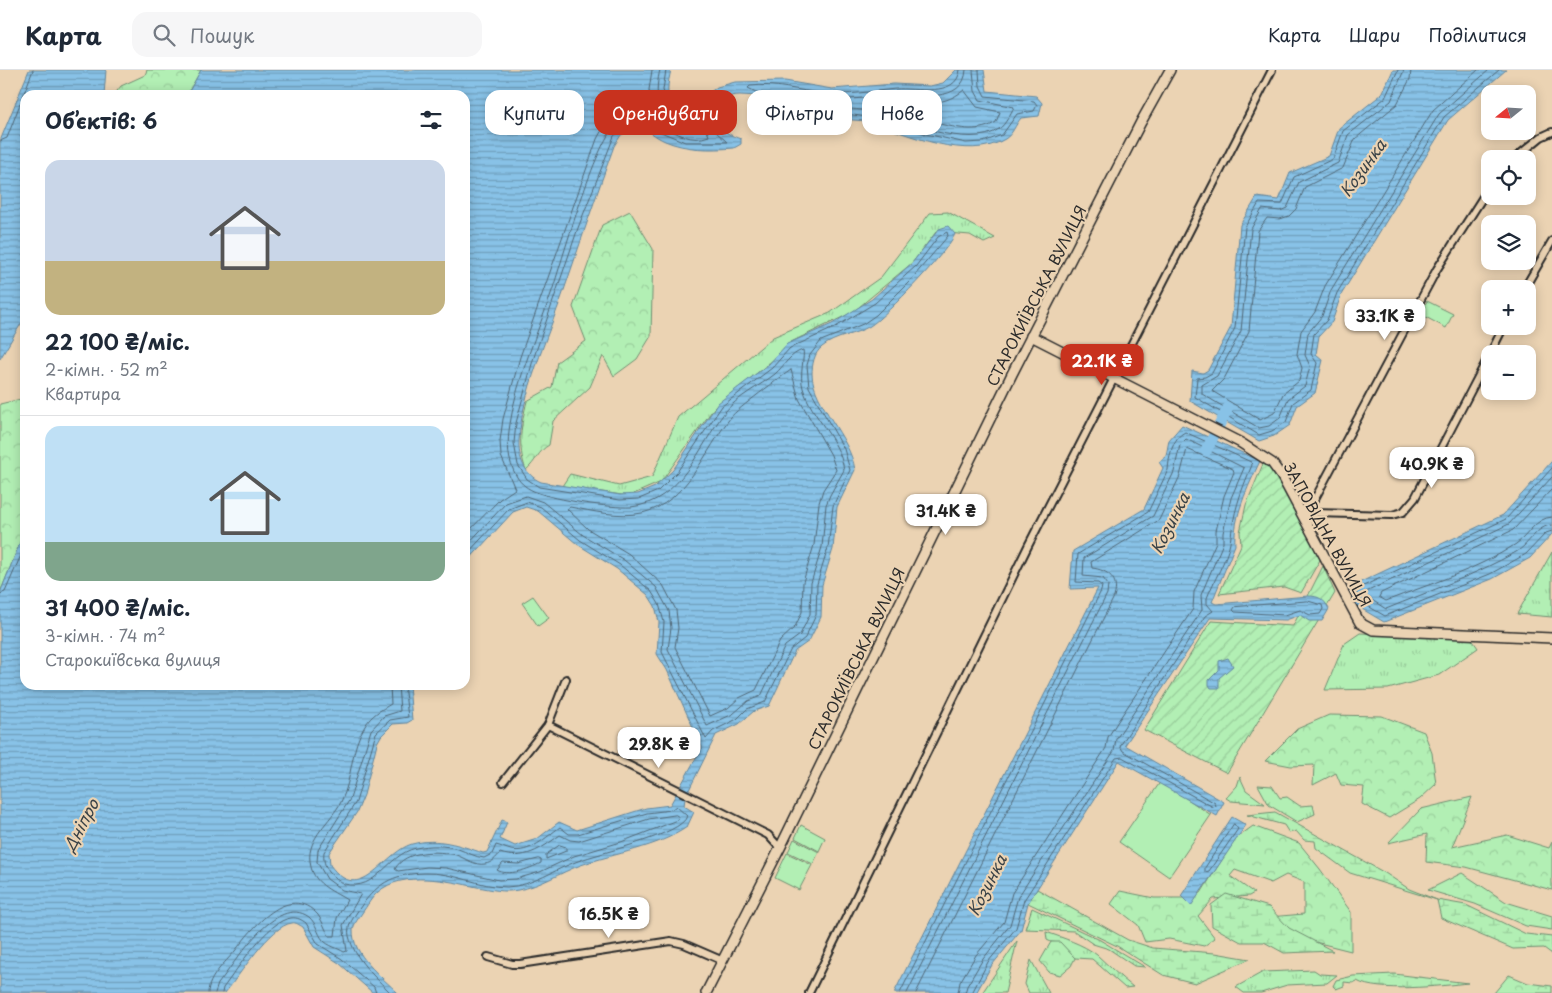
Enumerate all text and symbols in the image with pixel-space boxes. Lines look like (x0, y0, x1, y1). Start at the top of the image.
search box (132, 12, 482, 57)
text: Карта (25, 17, 102, 53)
icon: search (150, 21, 178, 49)
text: Пошук (190, 21, 254, 49)
text: Карта (1268, 21, 1321, 48)
text: Шари (1349, 21, 1401, 48)
text: Поділитися (1429, 21, 1527, 48)
north arrow (1481, 85, 1536, 140)
map controls (1481, 85, 1536, 400)
chip: Купити (485, 90, 584, 135)
chip: Орендувати (594, 90, 737, 135)
chip: Фільтри (747, 90, 852, 135)
chip: Нове (862, 90, 942, 135)
text: Об’єктів: 6 (45, 104, 157, 136)
icon: filters (417, 106, 445, 134)
water label: Козинка (1333, 133, 1392, 201)
button: locate (1481, 150, 1536, 205)
icon: home (200, 193, 290, 283)
street label: СТАРОКИЇВСЬКА ВУЛИЦЯ (980, 201, 1091, 390)
button: layers (1481, 215, 1536, 270)
button: + (1481, 280, 1536, 335)
pin: 33.1K ₴ (1339, 298, 1431, 341)
text: 33.1K ₴ (1355, 303, 1415, 327)
text: 22 100 ₴/міс. (45, 325, 190, 357)
pin: 22.1K ₴ (1056, 344, 1148, 386)
button: − (1481, 345, 1536, 400)
text: 22.1K ₴ (1072, 348, 1132, 372)
text: 2-кімн. · 52 m² (45, 357, 168, 381)
text: Квартира (45, 381, 120, 405)
pin: 40.9K ₴ (1386, 446, 1478, 489)
text: 40.9K ₴ (1400, 451, 1464, 475)
icon: home (200, 458, 290, 548)
street label: ЗАПОВІДНА ВУЛИЦЯ (1279, 458, 1378, 611)
water label: Козинка (1144, 487, 1195, 557)
pin: 31.4K ₴ (900, 494, 992, 536)
text: 31.4K ₴ (916, 498, 976, 522)
street label: СТАРОКИЇВСЬКА ВУЛИЦЯ (801, 563, 910, 753)
text: 31 400 ₴/міс. (45, 591, 190, 623)
text: 3-кімн. · 74 m² (45, 623, 166, 647)
text: Старокиївська вулиця (45, 647, 221, 671)
pin: 29.8K ₴ (613, 726, 705, 769)
text: 29.8K ₴ (628, 731, 690, 755)
water label: Дніпро (55, 793, 104, 857)
water label: Козинка (961, 849, 1012, 919)
pin: 16.5K ₴ (563, 896, 655, 939)
text: 16.5K ₴ (579, 901, 639, 925)

